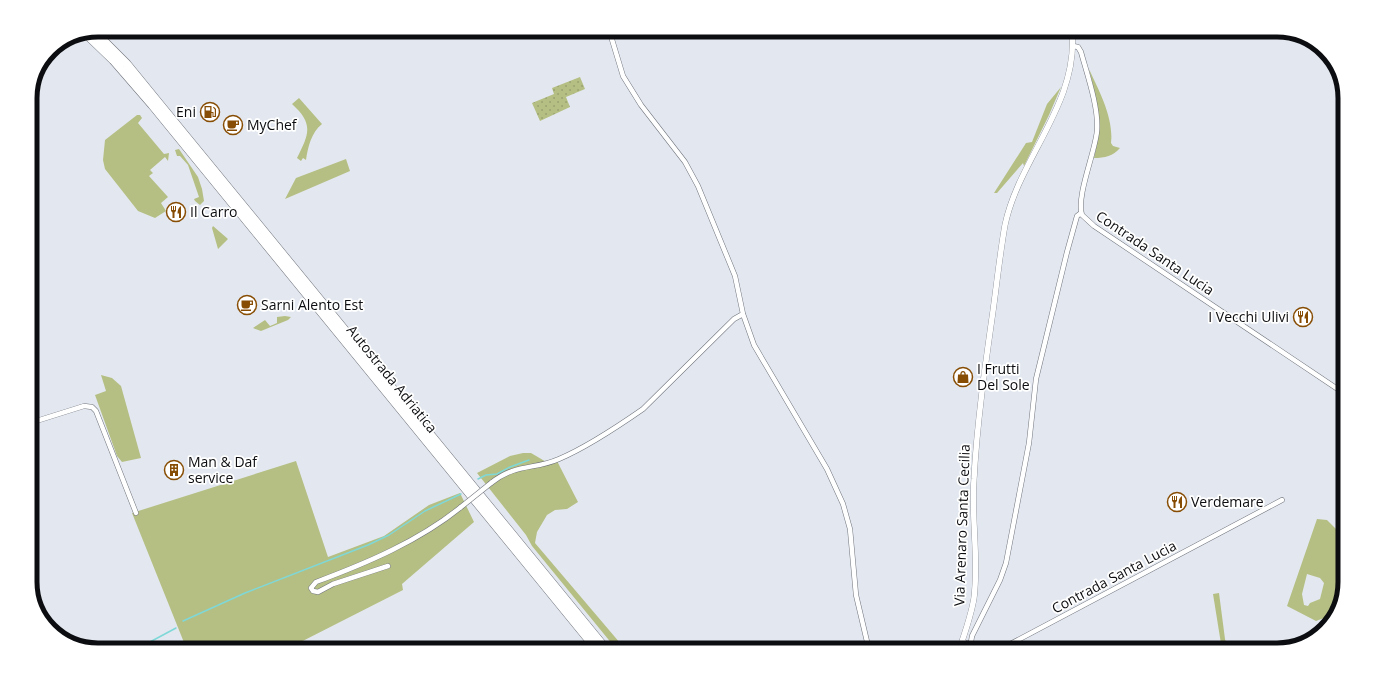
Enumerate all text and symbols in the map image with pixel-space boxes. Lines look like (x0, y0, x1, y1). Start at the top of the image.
fuel station icon: Eni (199, 101, 221, 123)
place label: Eni (176, 102, 196, 121)
cafe icon: MyChef (222, 114, 244, 136)
place label: MyChef (247, 115, 298, 134)
restaurant icon: Il Carro (165, 201, 187, 223)
place label: Il Carro (190, 202, 238, 221)
street label: Contrada Santa Lucia (1092, 206, 1218, 299)
cafe icon: Sarni Alento Est (236, 294, 258, 316)
place label: Sarni Alento Est (261, 295, 363, 314)
restaurant icon: I Vecchi Ulivi (1292, 306, 1314, 328)
place label: I Vecchi Ulivi (1208, 307, 1289, 326)
street label: Autostrada Adriatica (343, 321, 442, 437)
place label: I Frutti Del Sole (977, 359, 1030, 394)
shop icon: I Frutti Del Sole (952, 366, 974, 388)
street label: Via Arenaro Santa Cecilia (949, 444, 974, 606)
place label: Man & Daf service (188, 452, 258, 487)
building icon: Man & Daf service (163, 459, 185, 481)
restaurant icon: Verdemare (1166, 491, 1188, 513)
place label: Verdemare (1191, 492, 1264, 511)
street label: Contrada Santa Lucia (1048, 536, 1179, 617)

